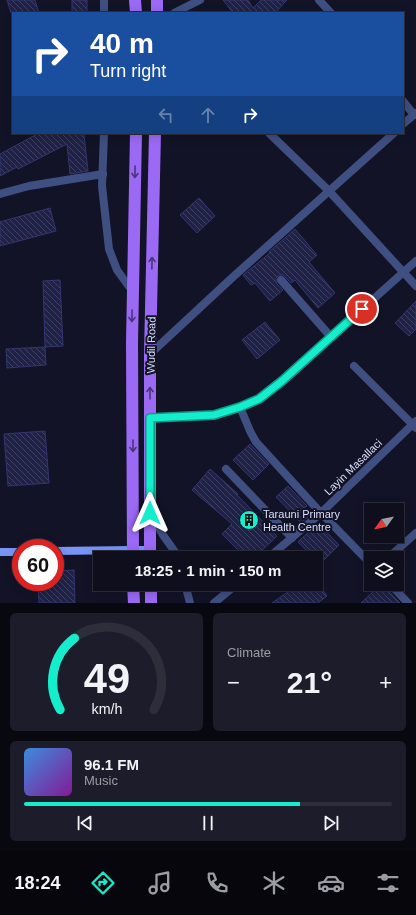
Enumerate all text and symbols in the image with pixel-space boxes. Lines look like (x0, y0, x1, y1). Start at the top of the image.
icon: right (24, 28, 76, 80)
text: 40 m (90, 28, 154, 59)
text: Turn right (90, 61, 166, 81)
icon: left (155, 104, 177, 126)
icon: ahead (197, 104, 219, 126)
icon: right (239, 104, 261, 126)
one-way arrow (131, 165, 139, 178)
one-way arrow (148, 257, 156, 270)
pin (345, 292, 379, 326)
icon: arrive (351, 298, 373, 320)
one-way arrow (129, 309, 136, 322)
street label: Wudil Road (145, 317, 157, 373)
one-way arrow (146, 387, 154, 400)
street label: Layin Masallaci (322, 437, 384, 497)
one-way arrow (129, 439, 137, 452)
position arrow (129, 492, 171, 534)
north arrow (364, 503, 404, 543)
map controls (364, 503, 404, 591)
place label: Tarauni Primary Health Centre (263, 508, 341, 533)
building icon: Tarauni Primary Health Centre (238, 509, 260, 531)
speed limit sign: 60 (12, 539, 64, 591)
button: layers (364, 551, 404, 591)
text: 18:25 · 1 min · 150 m (135, 562, 281, 579)
text: Climate (227, 645, 271, 660)
text: 49 (83, 655, 130, 702)
text: 21° (287, 666, 332, 699)
text: − (227, 670, 240, 695)
text: + (379, 670, 392, 695)
text: km/h (91, 701, 122, 717)
text: 96.1 FM (84, 756, 139, 773)
text: Music (84, 773, 118, 788)
icon: previous (74, 812, 96, 834)
icon: pause (197, 812, 219, 834)
icon: next (320, 812, 342, 834)
icon: directions (89, 869, 117, 897)
icon: music (146, 869, 174, 897)
icon: phone (203, 869, 231, 897)
icon: climate (260, 869, 288, 897)
icon: car (317, 869, 345, 897)
icon: filters (374, 869, 402, 897)
text: 18:24 (14, 873, 60, 893)

